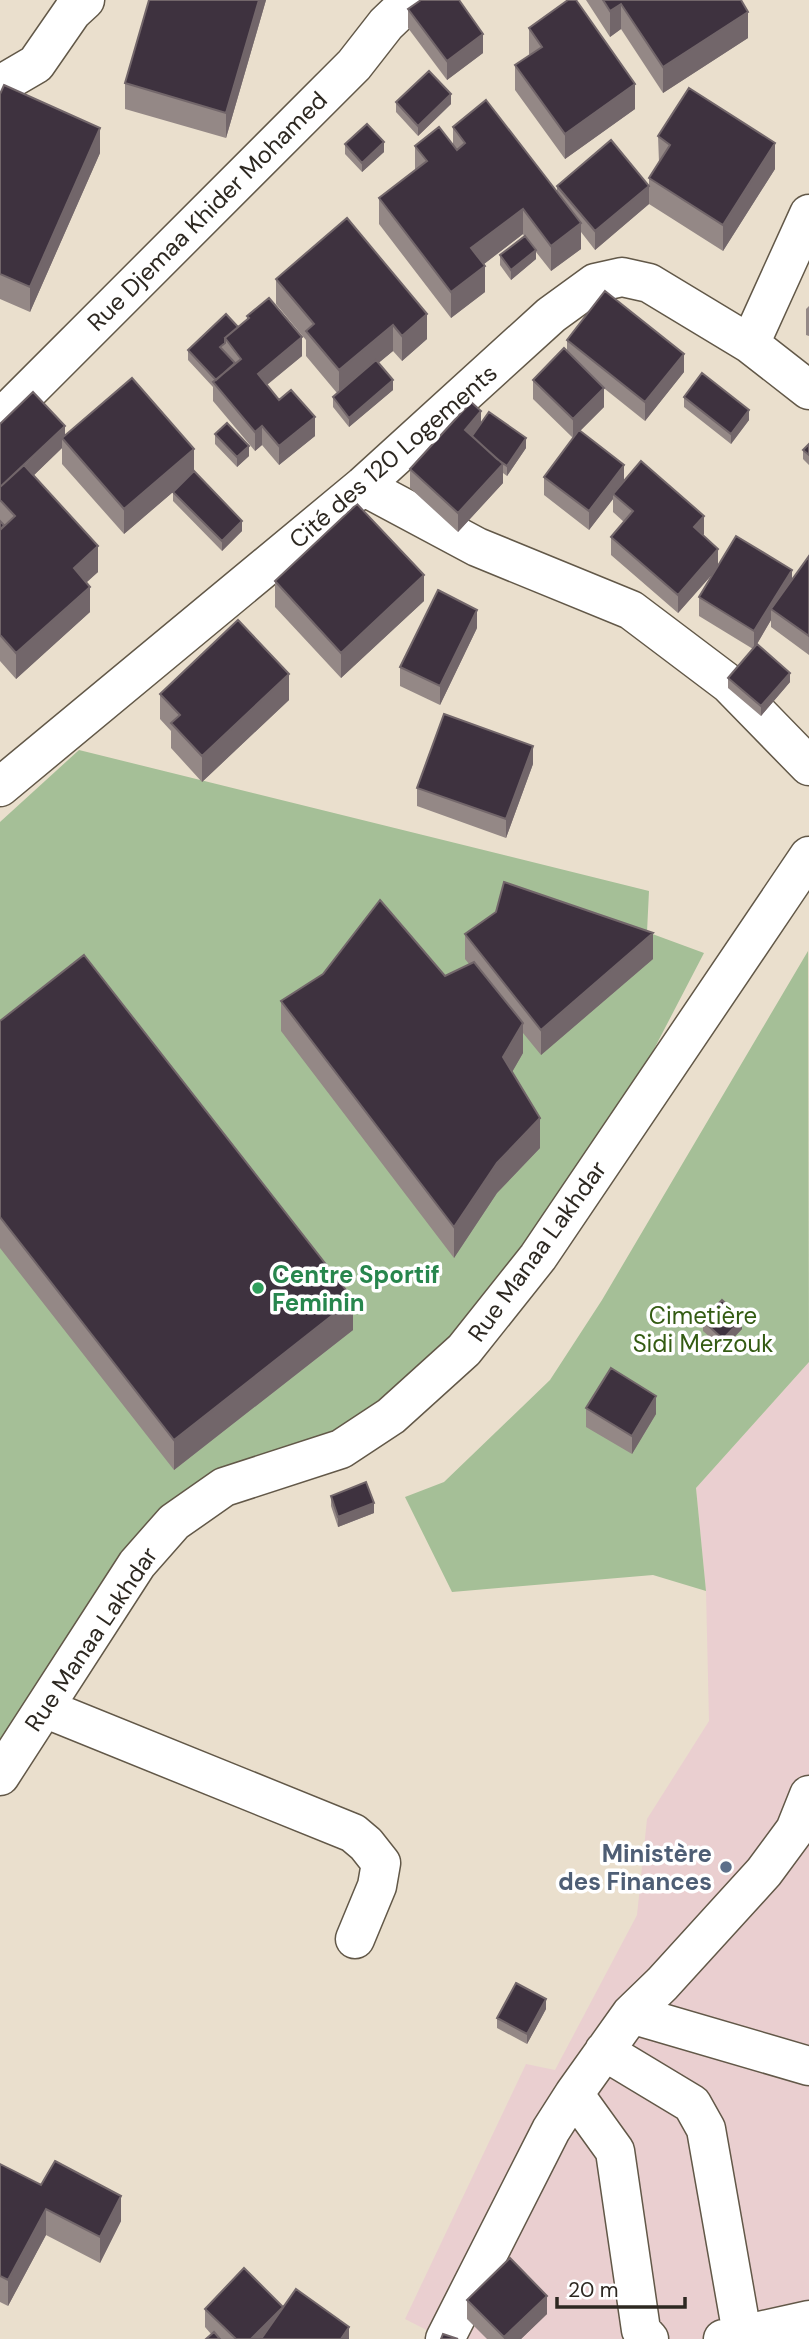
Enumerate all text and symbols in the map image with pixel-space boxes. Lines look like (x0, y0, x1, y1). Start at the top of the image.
street label: Rue Djemaa Khider Mohamed (81, 85, 333, 337)
street label: Cité des 120 Logements (283, 357, 503, 555)
street label: Rue Manaa Lakhdar (461, 1154, 613, 1348)
place label: Centre Sportif Feminin (272, 1259, 440, 1318)
marker: Centre Sportif Feminin (250, 1280, 266, 1296)
park label: Cimetière Sidi Merzouk (633, 1300, 773, 1359)
street label: Rue Manaa Lakhdar (18, 1541, 164, 1737)
place label: Ministère des Finances (558, 1838, 712, 1897)
marker: Ministère des Finances (718, 1859, 734, 1875)
scale bar (557, 2266, 685, 2310)
text: 20 m (568, 2276, 619, 2304)

